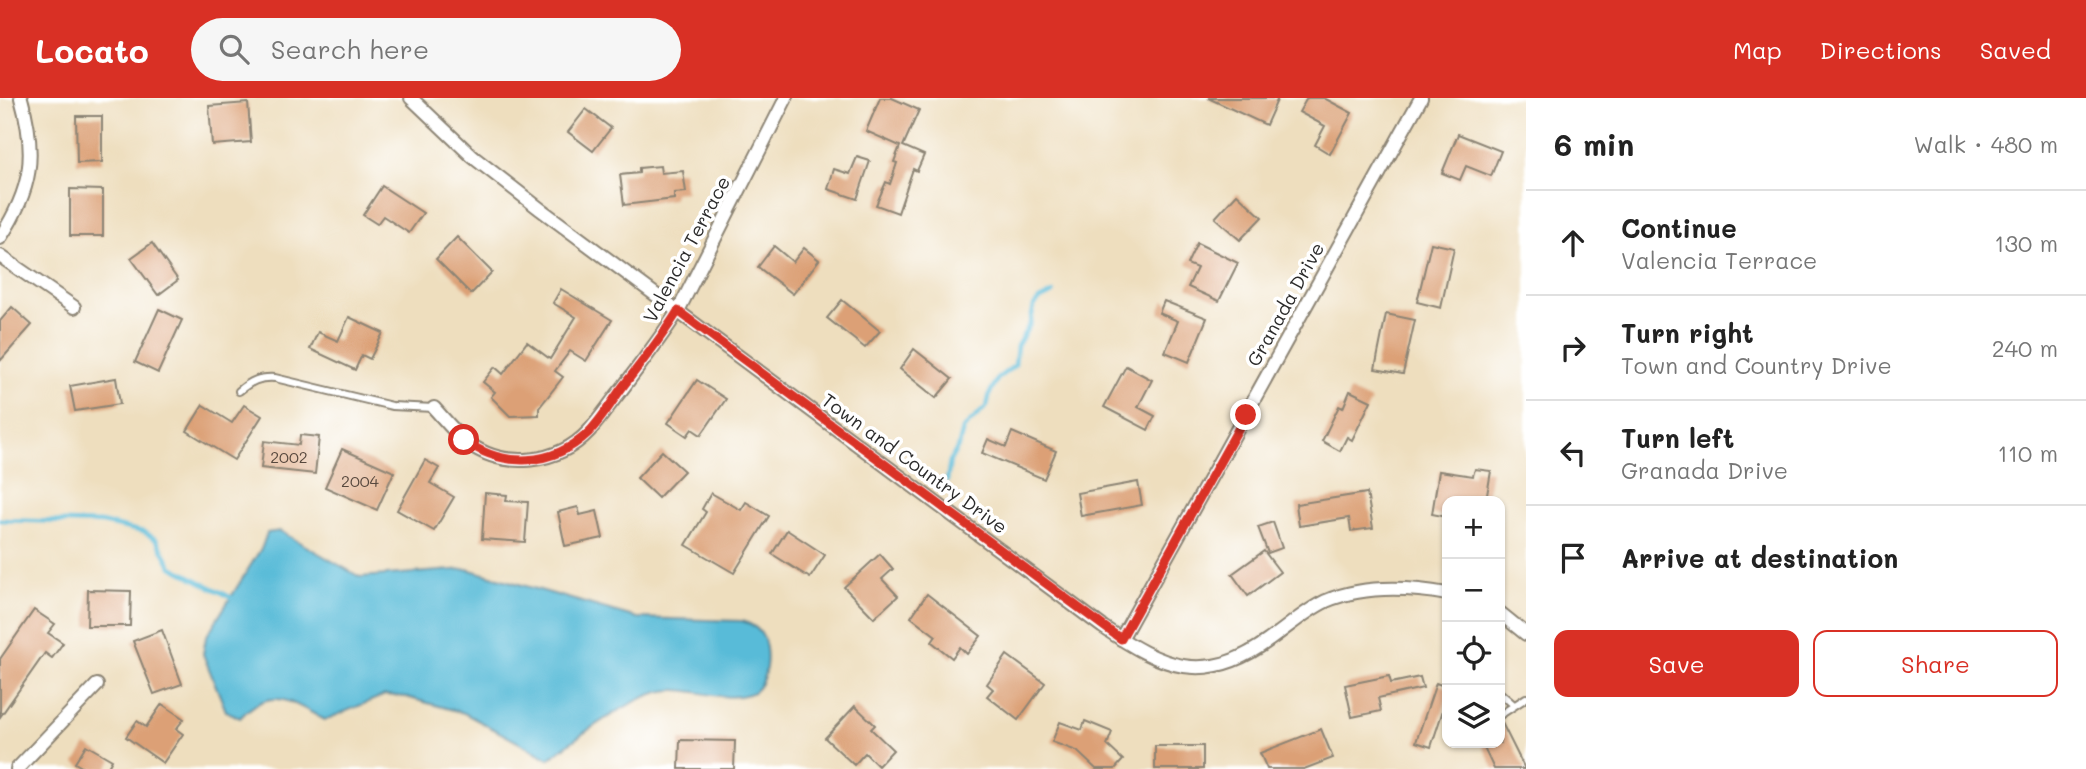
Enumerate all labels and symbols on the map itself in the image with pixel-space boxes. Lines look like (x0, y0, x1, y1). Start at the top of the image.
street label: Valencia Terrace (637, 172, 735, 326)
street label: Granada Drive (1241, 238, 1329, 370)
street label: Town and Country Drive (817, 387, 1013, 539)
route end (1230, 399, 1261, 430)
route start (448, 424, 479, 455)
house number: 2002 (270, 446, 308, 467)
house number: 2004 (341, 470, 380, 491)

